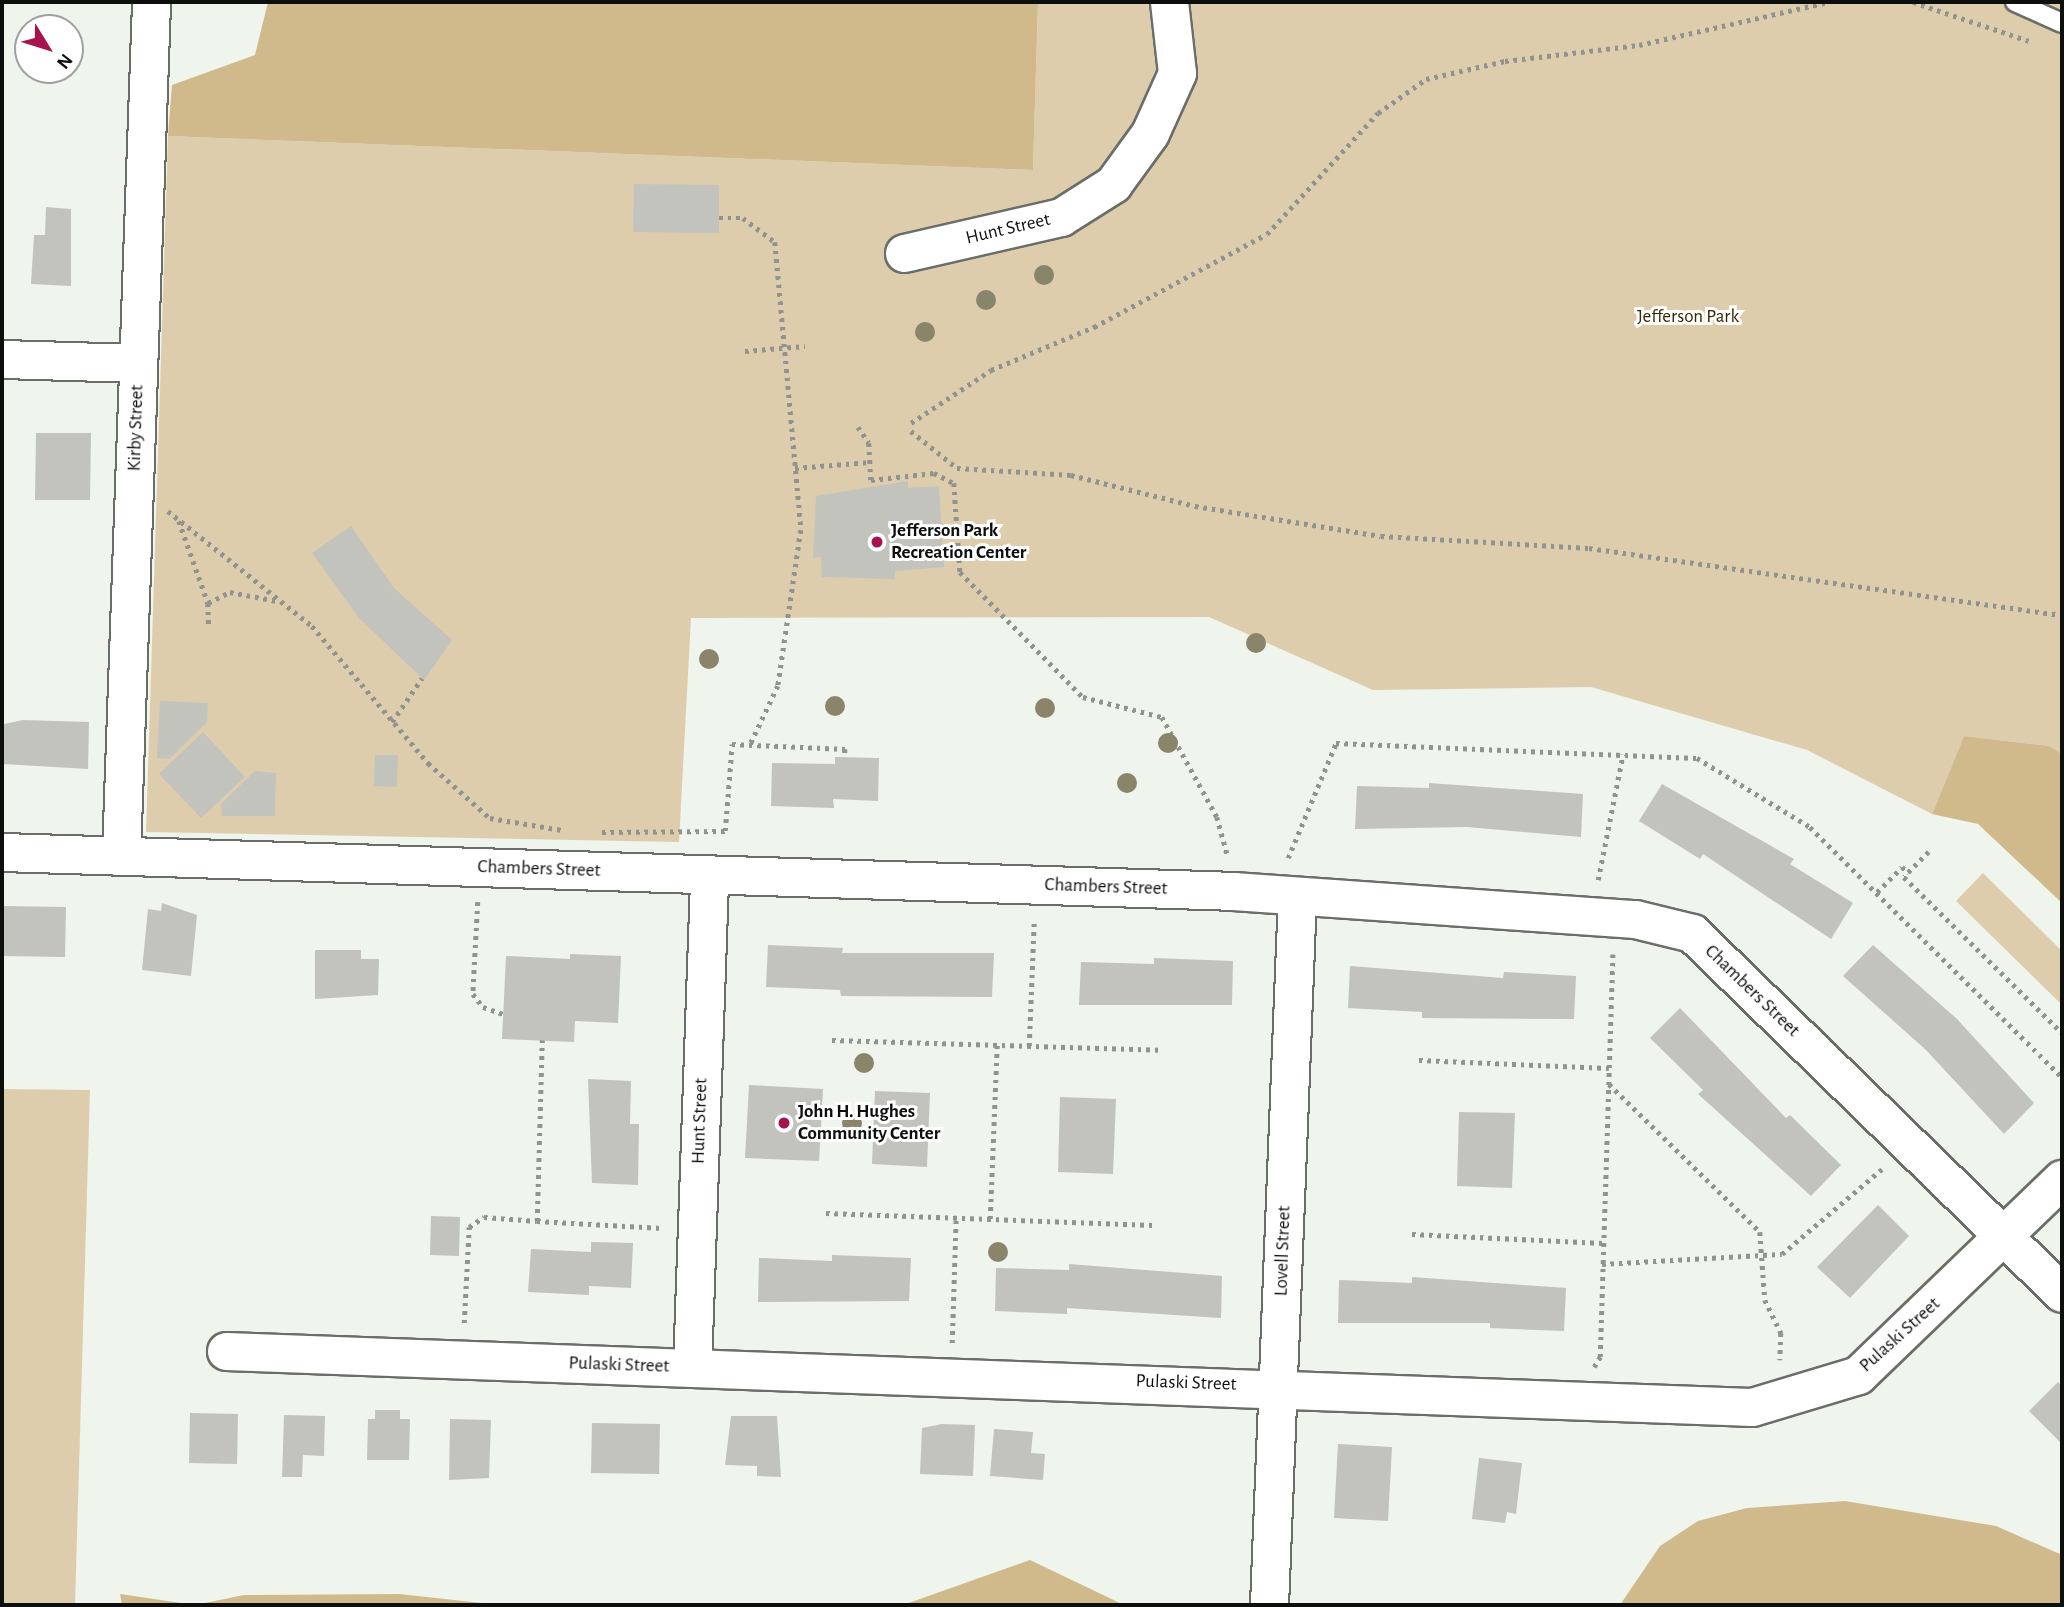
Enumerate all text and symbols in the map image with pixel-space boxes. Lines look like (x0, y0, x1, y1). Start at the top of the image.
north arrow (14, 14, 84, 84)
text: N (53, 50, 76, 72)
street label: Hunt Street (964, 208, 1052, 250)
park label: Jefferson Park (1637, 306, 1739, 328)
street label: Kirby Street (123, 384, 149, 472)
place label: Jefferson Park Recreation Center (891, 520, 1026, 564)
marker: Jefferson Park Recreation Center (869, 534, 885, 550)
street label: Chambers Street (477, 855, 601, 883)
street label: Chambers Street (1044, 873, 1168, 901)
street label: Chambers Street (1700, 940, 1804, 1042)
street label: Hunt Street (687, 1078, 713, 1164)
place label: John H. Hughes Community Center (798, 1101, 940, 1145)
marker: John H. Hughes Community Center (776, 1115, 792, 1131)
street label: Lovell Street (1270, 1205, 1296, 1297)
street label: Pulaski Street (1855, 1293, 1945, 1377)
street label: Pulaski Street (568, 1352, 670, 1378)
street label: Pulaski Street (1135, 1370, 1237, 1396)

